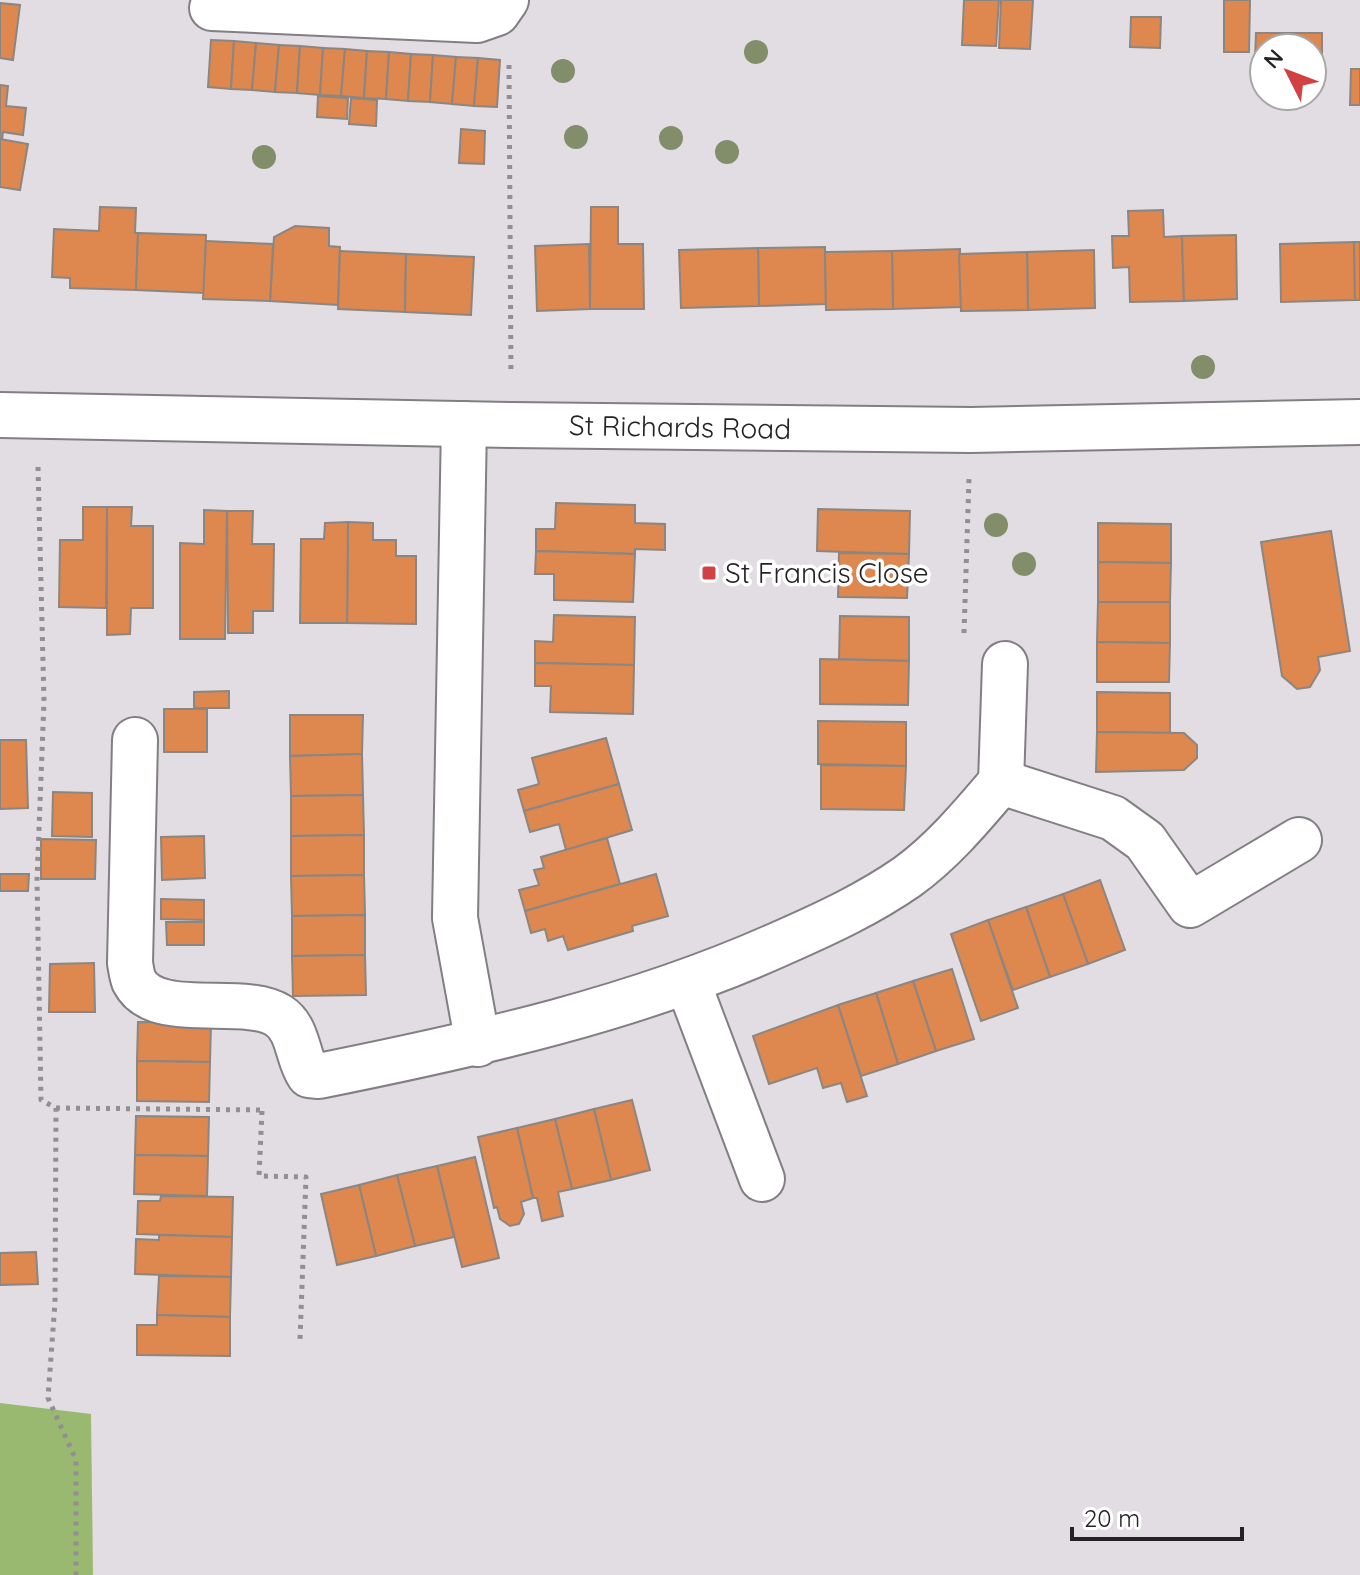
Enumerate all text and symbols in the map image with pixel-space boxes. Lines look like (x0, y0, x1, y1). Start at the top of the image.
north arrow (1248, 32, 1328, 112)
text: N (1257, 43, 1289, 74)
street label: St Richards Road (569, 407, 791, 446)
place label: St Francis Close (725, 555, 929, 590)
marker: St Francis Close (700, 564, 718, 582)
scale bar (1072, 1491, 1242, 1541)
text: 20 m (1084, 1503, 1140, 1533)

